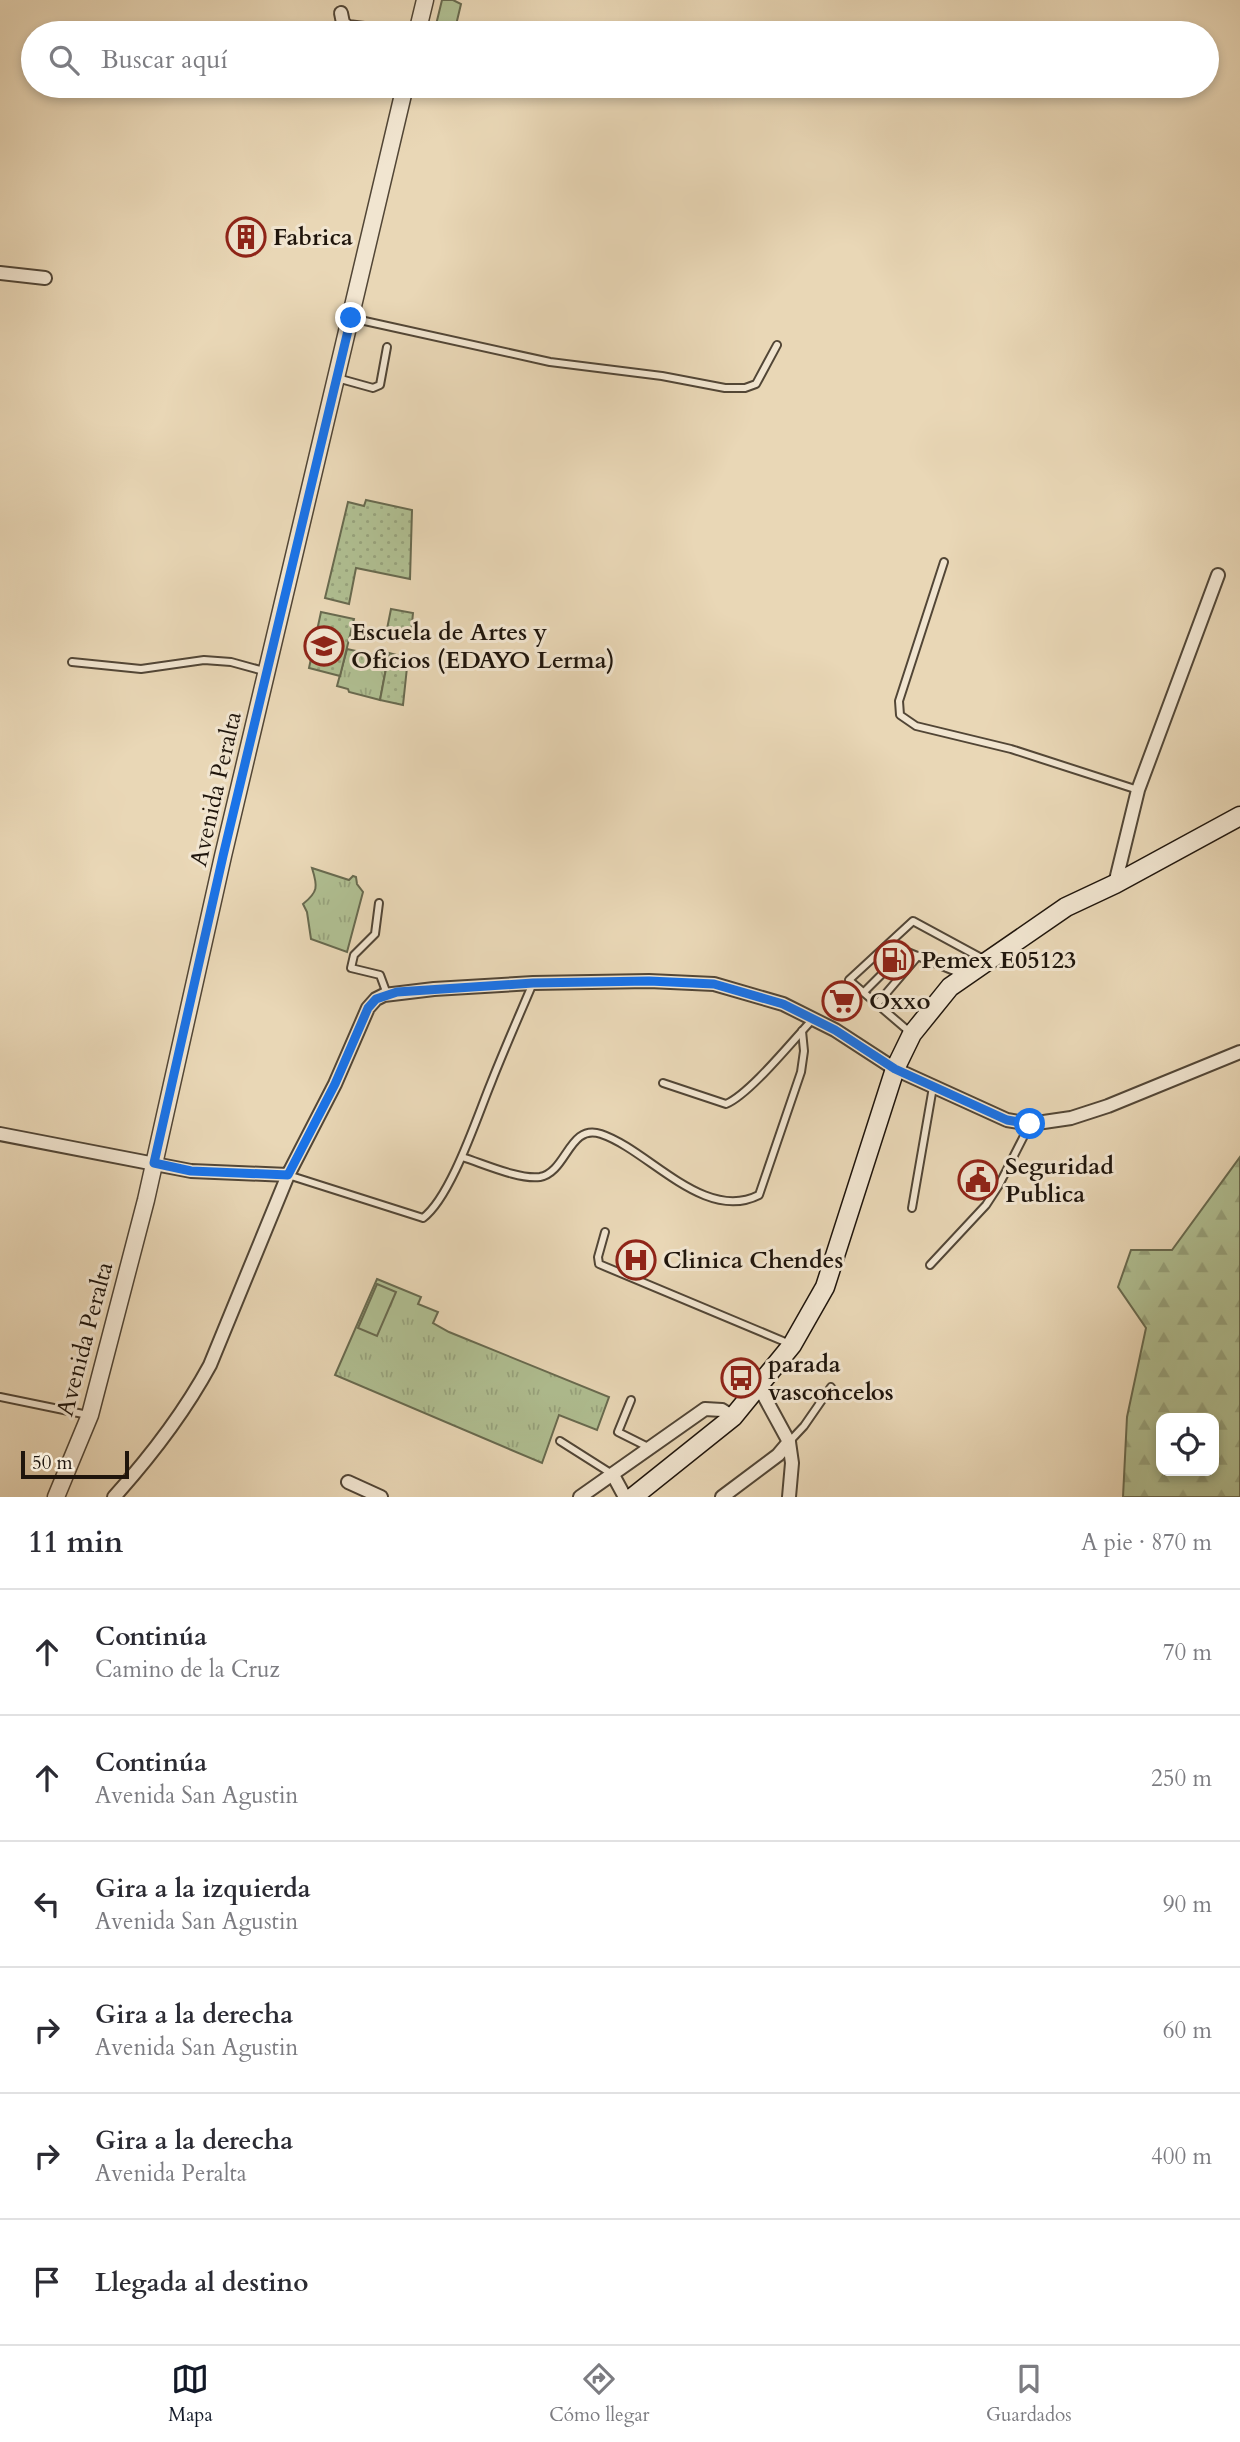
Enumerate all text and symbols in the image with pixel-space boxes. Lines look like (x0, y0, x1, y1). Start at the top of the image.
search box (21, 21, 1219, 98)
icon: search (45, 41, 83, 79)
text: Buscar aquí (101, 42, 228, 77)
building icon: Fabrica (225, 216, 267, 258)
place label: Fabrica (273, 221, 353, 254)
route end (335, 302, 366, 333)
place label: Escuela de Artes y Oficios (EDAYO Lerma) (351, 616, 615, 677)
school or university icon: Escuela de Artes y Oficios (EDAYO Lerma) (303, 625, 345, 667)
street label: Avenida Peralta (182, 708, 250, 870)
fuel station icon: Pemex E05123 (873, 939, 915, 981)
place label: Pemex E05123 (921, 944, 1076, 977)
supermarket icon: Oxxo (821, 980, 863, 1022)
place label: Oxxo (869, 985, 930, 1018)
route start (1014, 1108, 1045, 1139)
place label: Seguridad Publica (1005, 1150, 1114, 1211)
public building icon: Seguridad Publica (957, 1159, 999, 1201)
hospital icon: Clinica Chendes (615, 1239, 657, 1281)
place label: Clinica Chendes (663, 1244, 843, 1277)
street label: Avenida Peralta (49, 1258, 122, 1420)
place label: parada vasconcelos (768, 1348, 894, 1409)
bus stop icon: parada vasconcelos (720, 1357, 762, 1399)
map controls (1156, 1413, 1219, 1476)
button: locate (1156, 1413, 1219, 1476)
scale bar (21, 1448, 130, 1480)
text: 50 m (32, 1450, 73, 1476)
text: 11 min (28, 1522, 123, 1563)
text: A pie · 870 m (1081, 1527, 1212, 1558)
text: Continúa (95, 1619, 207, 1654)
icon: ahead (28, 1633, 66, 1671)
text: 70 m (1163, 1637, 1212, 1668)
text: Camino de la Cruz (95, 1654, 280, 1685)
text: Continúa (95, 1745, 207, 1780)
icon: ahead (28, 1759, 66, 1797)
text: 250 m (1151, 1763, 1212, 1794)
text: Avenida San Agustin (95, 1780, 298, 1811)
text: Gira a la izquierda (95, 1871, 311, 1906)
icon: left (28, 1885, 66, 1923)
text: 90 m (1163, 1889, 1212, 1920)
text: Avenida San Agustin (95, 1906, 298, 1937)
text: Gira a la derecha (95, 1997, 293, 2032)
icon: right (28, 2011, 66, 2049)
text: 60 m (1163, 2015, 1212, 2046)
text: Avenida San Agustin (95, 2032, 298, 2063)
text: Gira a la derecha (95, 2123, 293, 2158)
icon: right (28, 2137, 66, 2175)
text: 400 m (1151, 2141, 1212, 2172)
text: Avenida Peralta (95, 2158, 247, 2189)
icon: arrive (28, 2263, 66, 2301)
text: Llegada al destino (95, 2265, 309, 2300)
tab: Mapa (168, 2360, 213, 2428)
tab: Cómo llegar (549, 2360, 650, 2428)
tab: Guardados (986, 2360, 1072, 2428)

